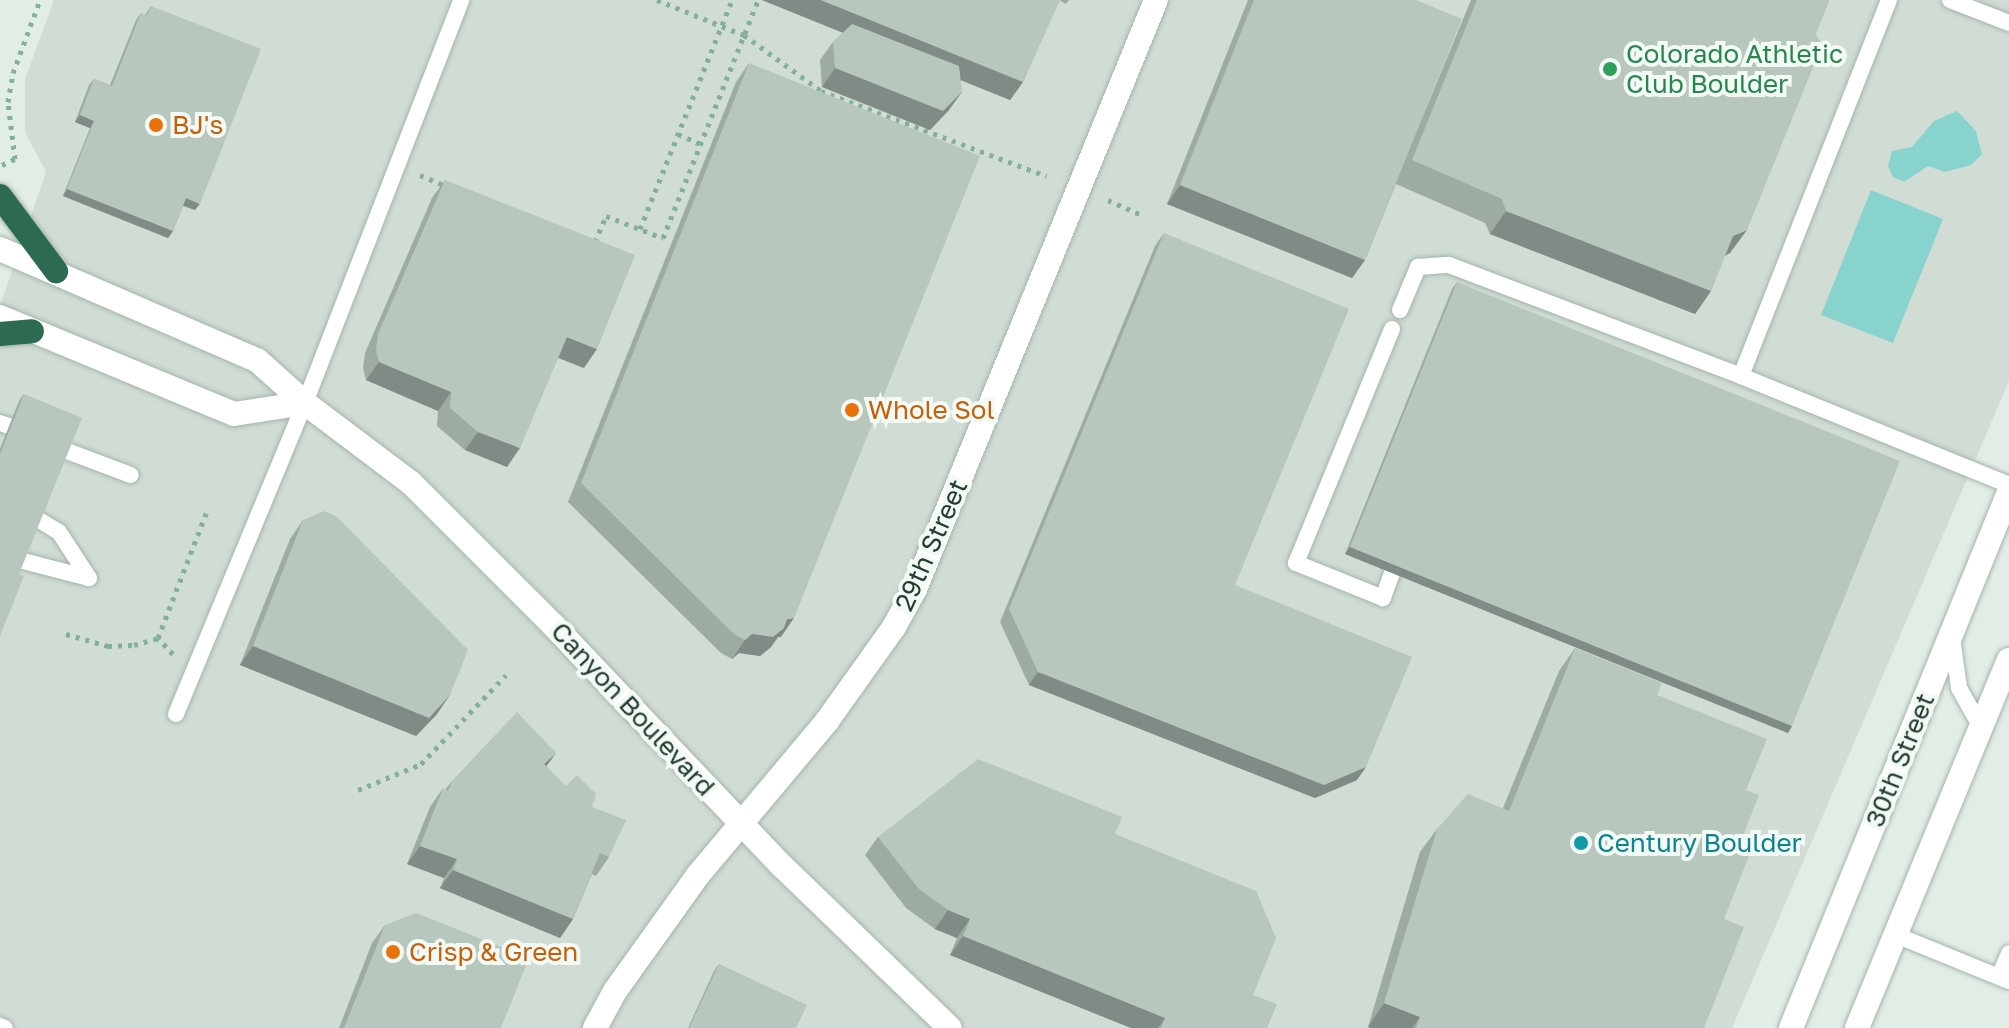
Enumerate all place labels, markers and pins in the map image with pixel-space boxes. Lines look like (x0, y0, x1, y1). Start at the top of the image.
place label: Colorado Athletic Club Boulder (1626, 38, 1843, 100)
marker: Colorado Athletic Club Boulder (1601, 60, 1619, 78)
place label: BJ's (172, 109, 223, 141)
marker: BJ's (147, 116, 165, 134)
place label: Whole Sol (868, 394, 995, 426)
marker: Whole Sol (843, 401, 861, 419)
place label: Century Boulder (1597, 827, 1802, 859)
marker: Century Boulder (1572, 834, 1590, 852)
place label: Crisp & Green (409, 936, 578, 968)
marker: Crisp & Green (384, 943, 402, 961)

